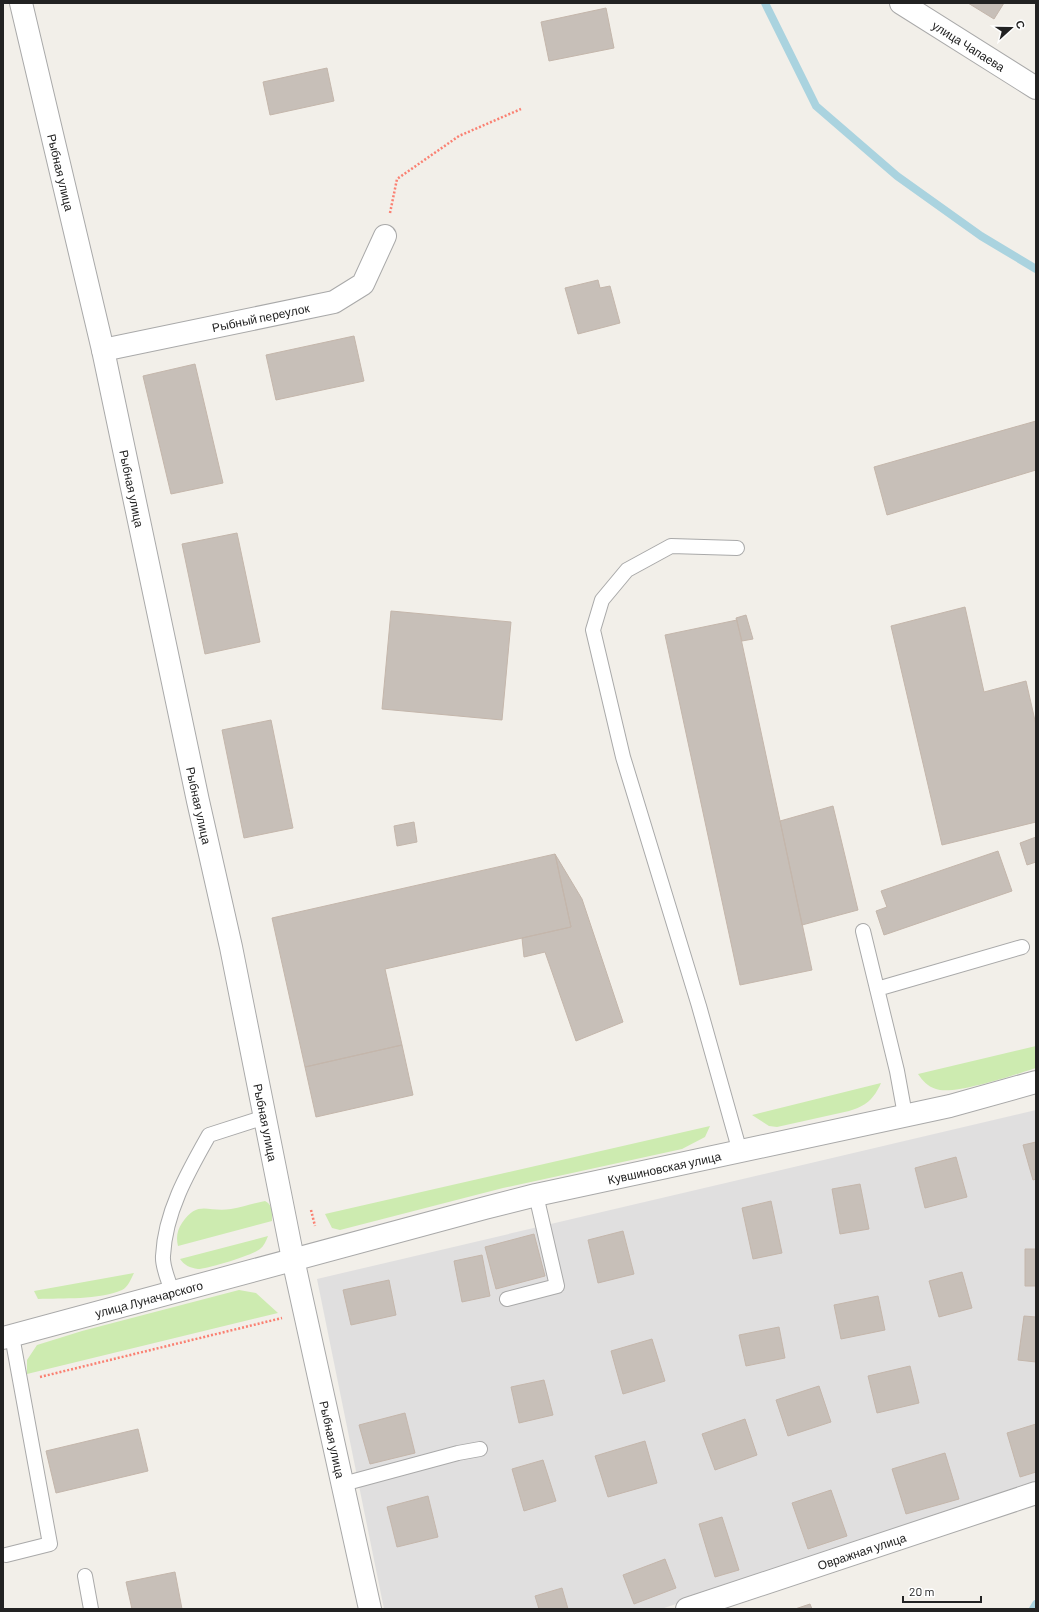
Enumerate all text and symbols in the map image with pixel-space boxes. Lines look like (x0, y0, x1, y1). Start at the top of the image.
north arrow (991, 8, 1031, 48)
street label: улица Чапаева (929, 18, 1008, 74)
text: С (1013, 18, 1028, 30)
street label: Рыбная улица (45, 132, 77, 213)
street label: Рыбный переулок (211, 300, 311, 334)
street label: Рыбная улица (117, 448, 147, 529)
street label: Рыбная улица (184, 765, 215, 846)
street label: Рыбная улица (251, 1082, 280, 1163)
street label: Кувшиновская улица (606, 1148, 722, 1186)
street label: улица Луначарского (93, 1277, 205, 1321)
street label: Рыбная улица (317, 1399, 348, 1480)
street label: Овражная улица (816, 1530, 908, 1572)
scale bar (903, 1578, 981, 1604)
text: 20 m (909, 1584, 935, 1598)

